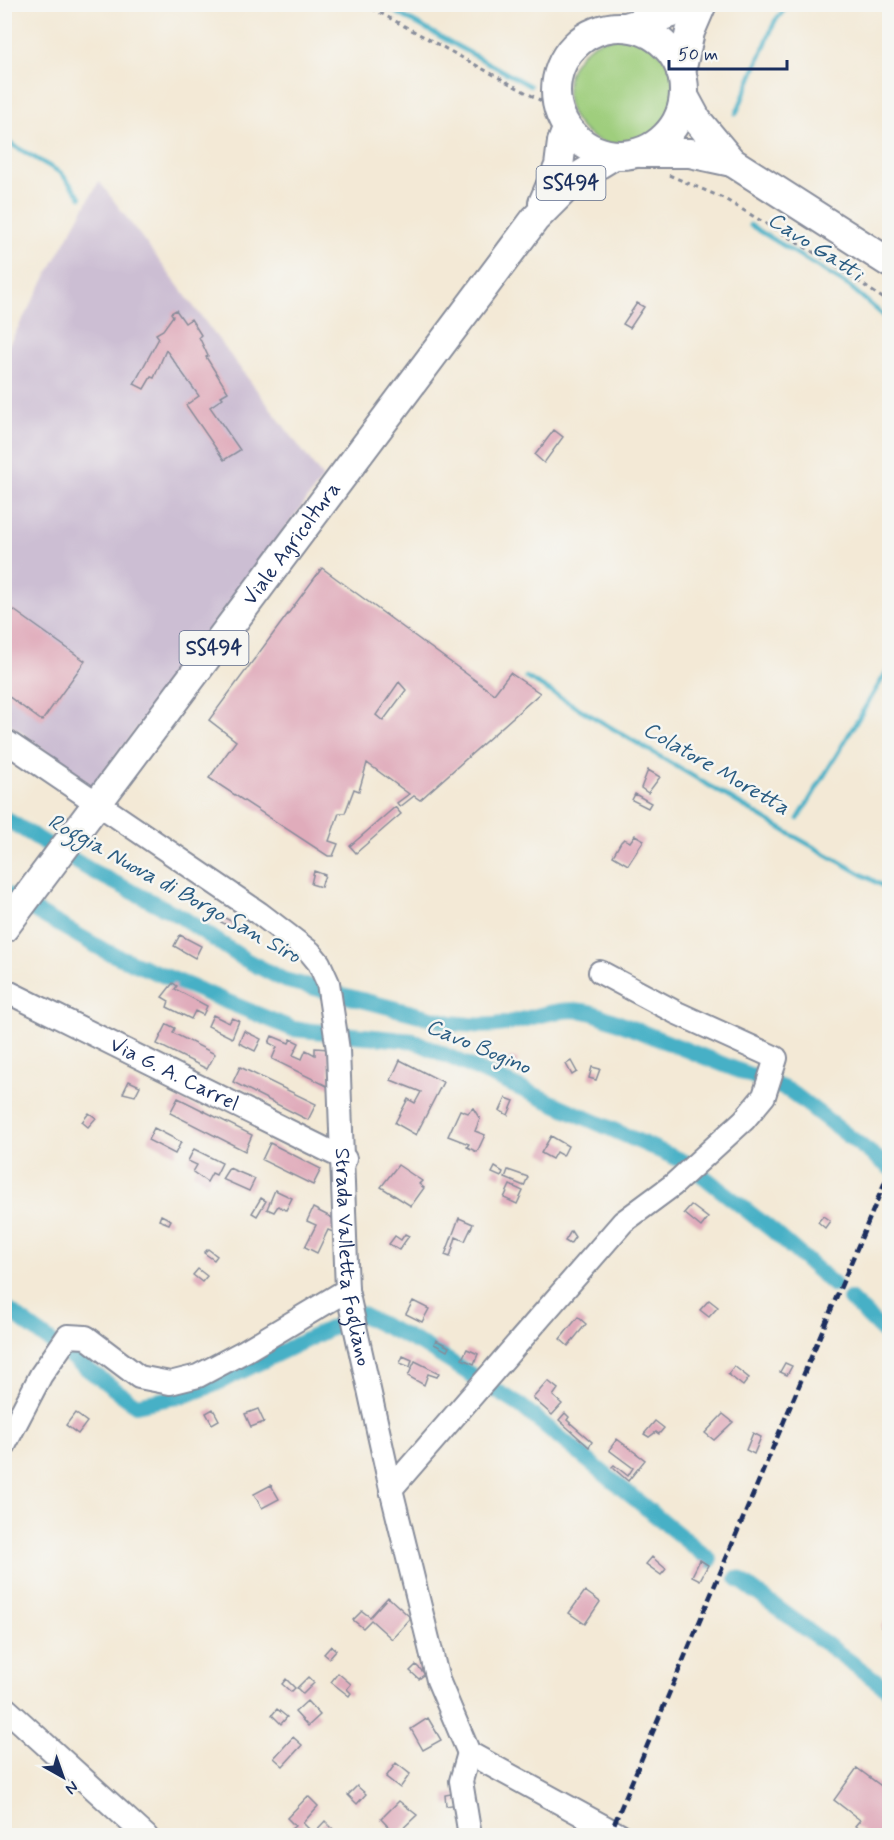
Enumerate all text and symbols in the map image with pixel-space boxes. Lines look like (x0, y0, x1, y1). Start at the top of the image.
scale bar (669, 33, 788, 71)
text: 50 m (678, 43, 718, 67)
road number: SS494 (536, 166, 606, 200)
water label: Cavo Gatti (762, 206, 869, 289)
street label: Viale Agricoltura (236, 476, 347, 611)
road number: SS494 (180, 631, 248, 665)
water label: Colatore Moretta (638, 716, 794, 822)
water label: Roggia Nuova di Borgo San Siro (41, 808, 306, 973)
water label: Cavo Bogino (421, 1012, 535, 1083)
street label: Via G. A. Carrel (105, 1031, 244, 1118)
street label: Strada Valletta Fogliano (328, 1147, 377, 1369)
north arrow (33, 1747, 93, 1807)
text: N (61, 1776, 83, 1799)

